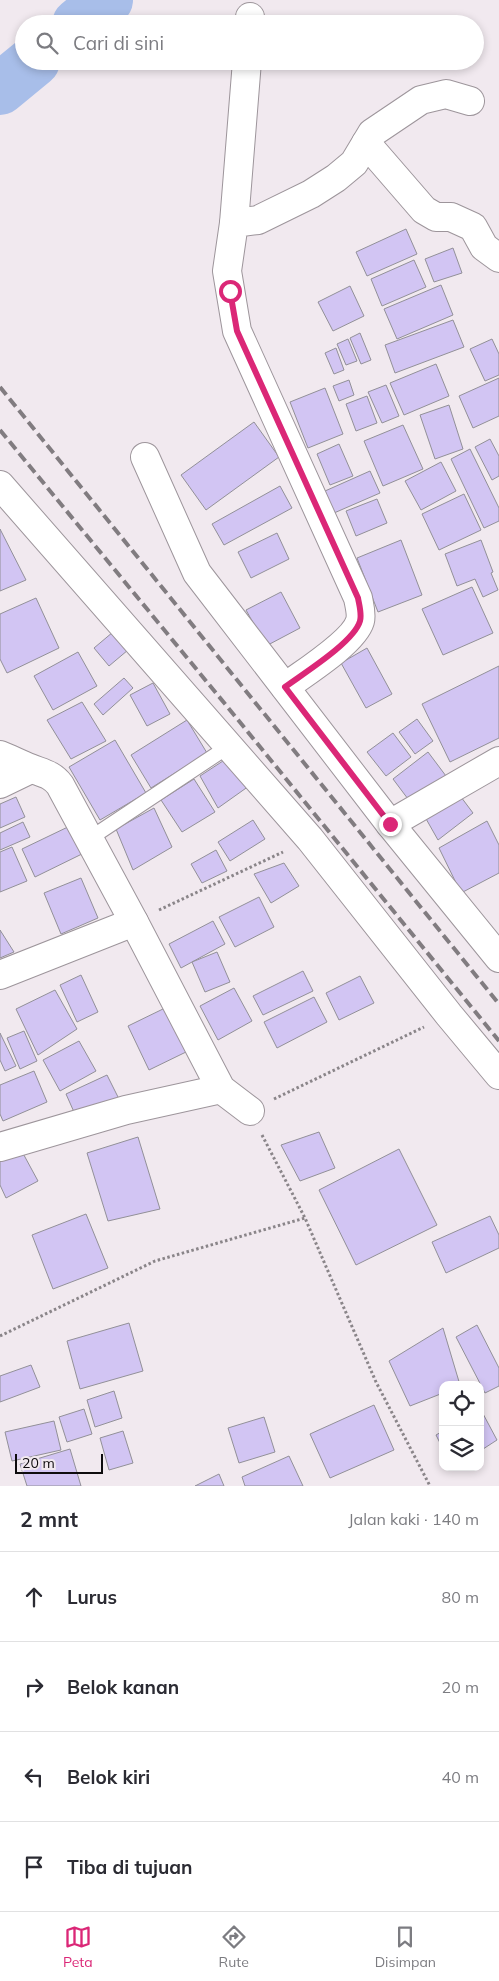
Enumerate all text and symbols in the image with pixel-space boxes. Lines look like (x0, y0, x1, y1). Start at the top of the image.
search box (15, 15, 484, 70)
icon: search (33, 29, 61, 57)
text: Cari di sini (73, 31, 164, 55)
route start (219, 280, 242, 303)
route end (379, 813, 402, 836)
map controls (439, 1381, 484, 1471)
button: locate (439, 1381, 484, 1426)
button: layers (439, 1426, 484, 1471)
scale bar (15, 1451, 102, 1474)
text: 20 m (22, 1454, 55, 1472)
text: 2 mnt (20, 1506, 78, 1532)
text: Jalan kaki · 140 m (348, 1509, 479, 1529)
icon: ahead (20, 1583, 48, 1611)
text: Lurus (67, 1585, 117, 1609)
text: 80 m (442, 1587, 479, 1607)
icon: right (20, 1673, 48, 1701)
text: Belok kanan (67, 1675, 179, 1699)
text: 20 m (442, 1677, 479, 1697)
icon: left (20, 1763, 48, 1791)
text: Belok kiri (67, 1765, 150, 1789)
text: 40 m (442, 1767, 479, 1787)
icon: arrive (20, 1853, 48, 1881)
text: Tiba di tujuan (67, 1855, 192, 1879)
tab: Peta (63, 1923, 93, 1971)
tab: Rute (219, 1923, 249, 1971)
tab: Disimpan (375, 1923, 436, 1971)

